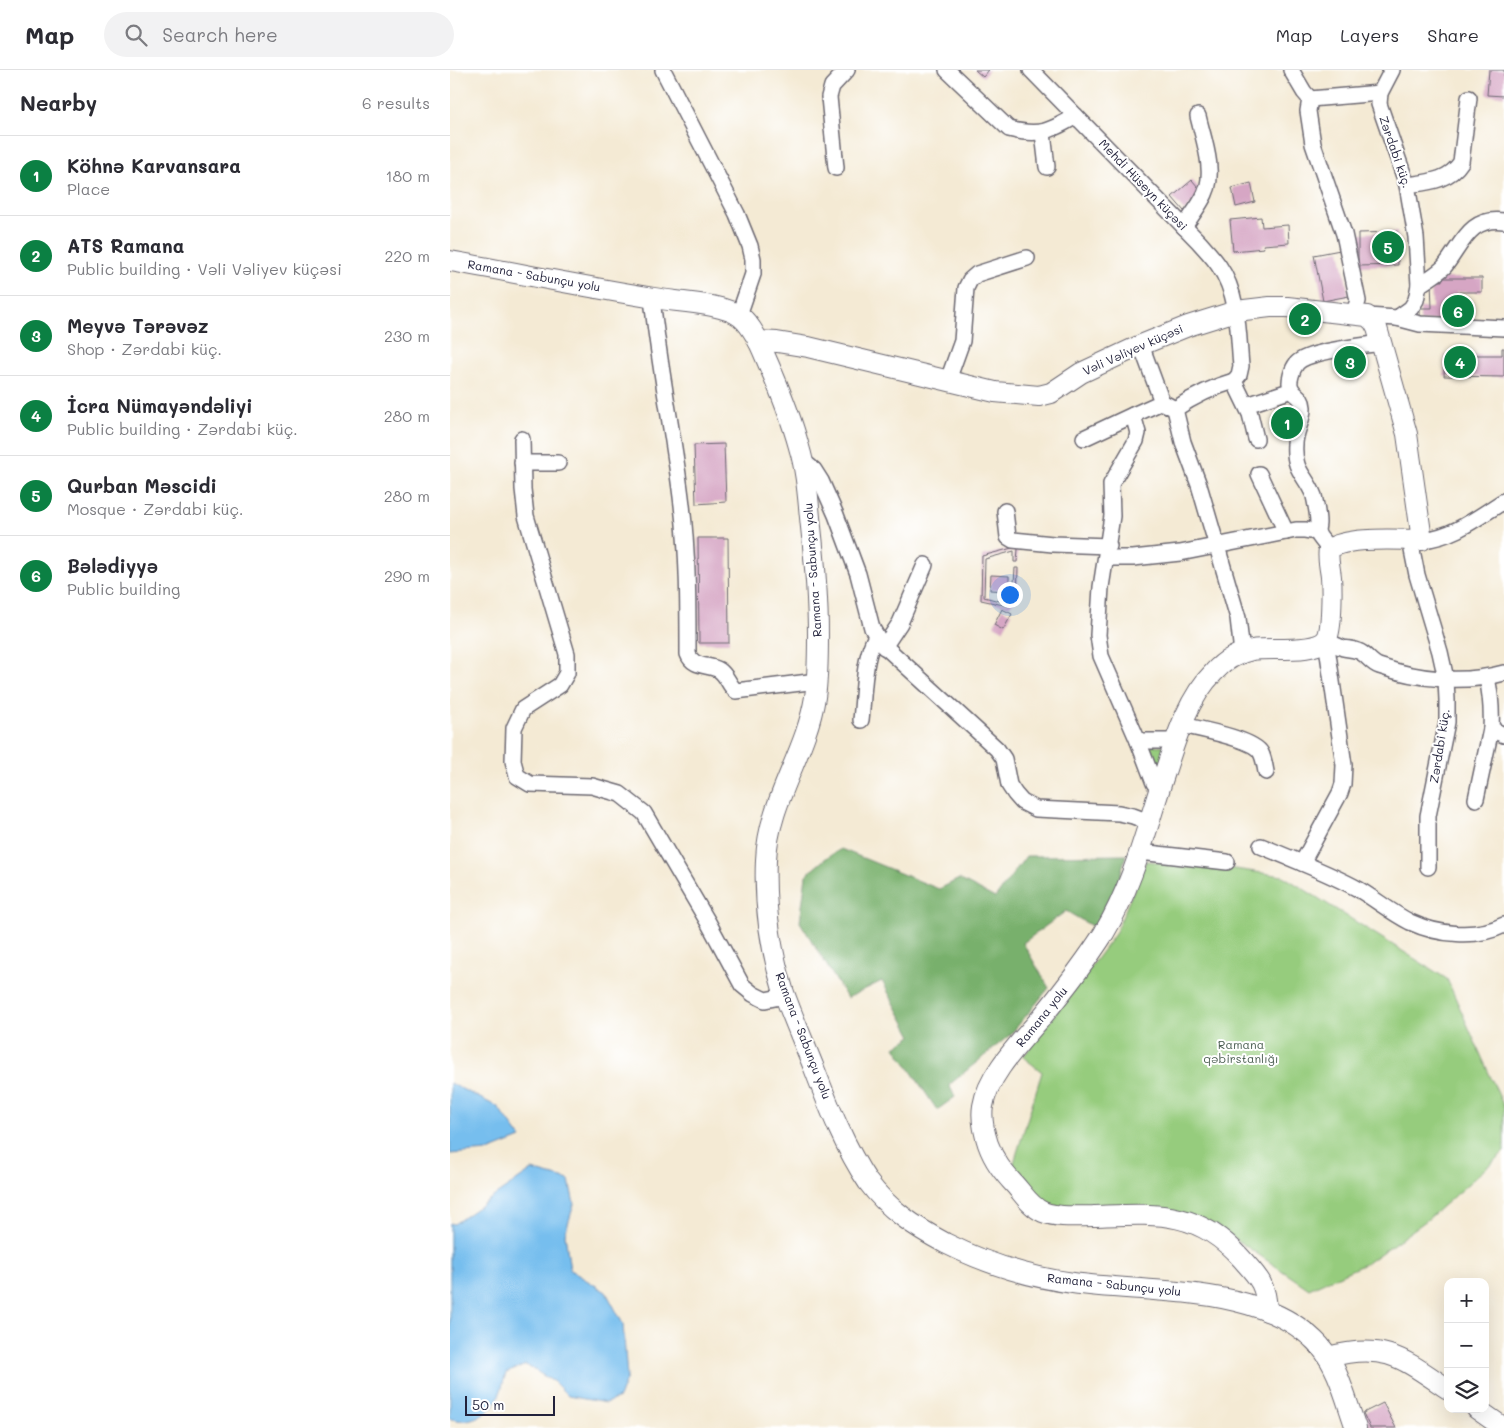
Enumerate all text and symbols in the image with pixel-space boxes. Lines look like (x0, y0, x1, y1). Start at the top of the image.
search box (104, 12, 454, 57)
text: Map (25, 19, 74, 50)
icon: search (122, 21, 150, 49)
text: Search here (162, 22, 278, 47)
text: Map (1276, 23, 1312, 47)
text: Layers (1340, 23, 1399, 47)
text: Share (1427, 23, 1479, 47)
text: Nearby (20, 89, 97, 116)
text: 6 results (362, 92, 430, 113)
street label: Zərdabi küç. (1376, 113, 1416, 190)
street label: Mehdi Hüseyn küçəsi (1096, 135, 1191, 233)
text: Köhnə Karvansara (67, 153, 241, 178)
text: 1 (32, 165, 40, 186)
text: 180 m (385, 165, 430, 186)
text: Place (67, 178, 110, 199)
pin: 5 (1372, 228, 1404, 266)
text: ATS Ramana (67, 233, 184, 258)
text: 2 (32, 245, 40, 266)
text: 220 m (384, 245, 430, 266)
street label: Ramana - Sabunçu yolu (467, 255, 602, 295)
text: Public building · Vəli Vəliyev küçəsi (67, 258, 342, 279)
pin: 6 (1442, 292, 1474, 330)
pin: 2 (1289, 300, 1321, 338)
text: Meyvə Tərəvəz (67, 313, 209, 338)
street label: Vəli Vəliyev küçəsi (1080, 320, 1185, 378)
text: 3 (31, 325, 41, 346)
text: 230 m (384, 325, 430, 346)
text: Shop · Zərdabi küç. (67, 338, 222, 359)
pin: 3 (1334, 343, 1366, 381)
pin: 4 (1444, 343, 1476, 381)
text: İcra Nümayəndəliyi (67, 393, 253, 418)
pin: 1 (1271, 404, 1303, 442)
text: 4 (31, 405, 41, 426)
text: 280 m (384, 405, 430, 426)
text: Public building · Zərdabi küç. (67, 418, 298, 439)
text: Qurban Məscidi (67, 473, 217, 498)
text: 5 (31, 485, 41, 506)
text: 280 m (384, 485, 430, 506)
text: Mosque · Zərdabi küç. (67, 498, 244, 519)
street label: Ramana - Sabunçu yolu (799, 502, 825, 638)
text: Bələdiyyə (67, 553, 158, 578)
text: 6 (31, 565, 41, 586)
text: 290 m (384, 565, 430, 586)
text: Public building (67, 578, 180, 599)
your location (997, 582, 1023, 608)
street label: Zərdabi küç. (1425, 707, 1453, 784)
street label: Ramana - Sabunçu yolu (772, 970, 836, 1101)
street label: Ramana yolu (1012, 983, 1070, 1050)
park label: Ramana qəbirstanlığı (1203, 1036, 1279, 1066)
street label: Ramana - Sabunçu yolu (1046, 1269, 1182, 1299)
map controls (1444, 1278, 1489, 1413)
button: + (1444, 1278, 1489, 1323)
button: − (1444, 1323, 1489, 1368)
button: layers (1444, 1368, 1489, 1413)
scale bar (465, 1393, 555, 1416)
text: 50 m (472, 1395, 504, 1414)

